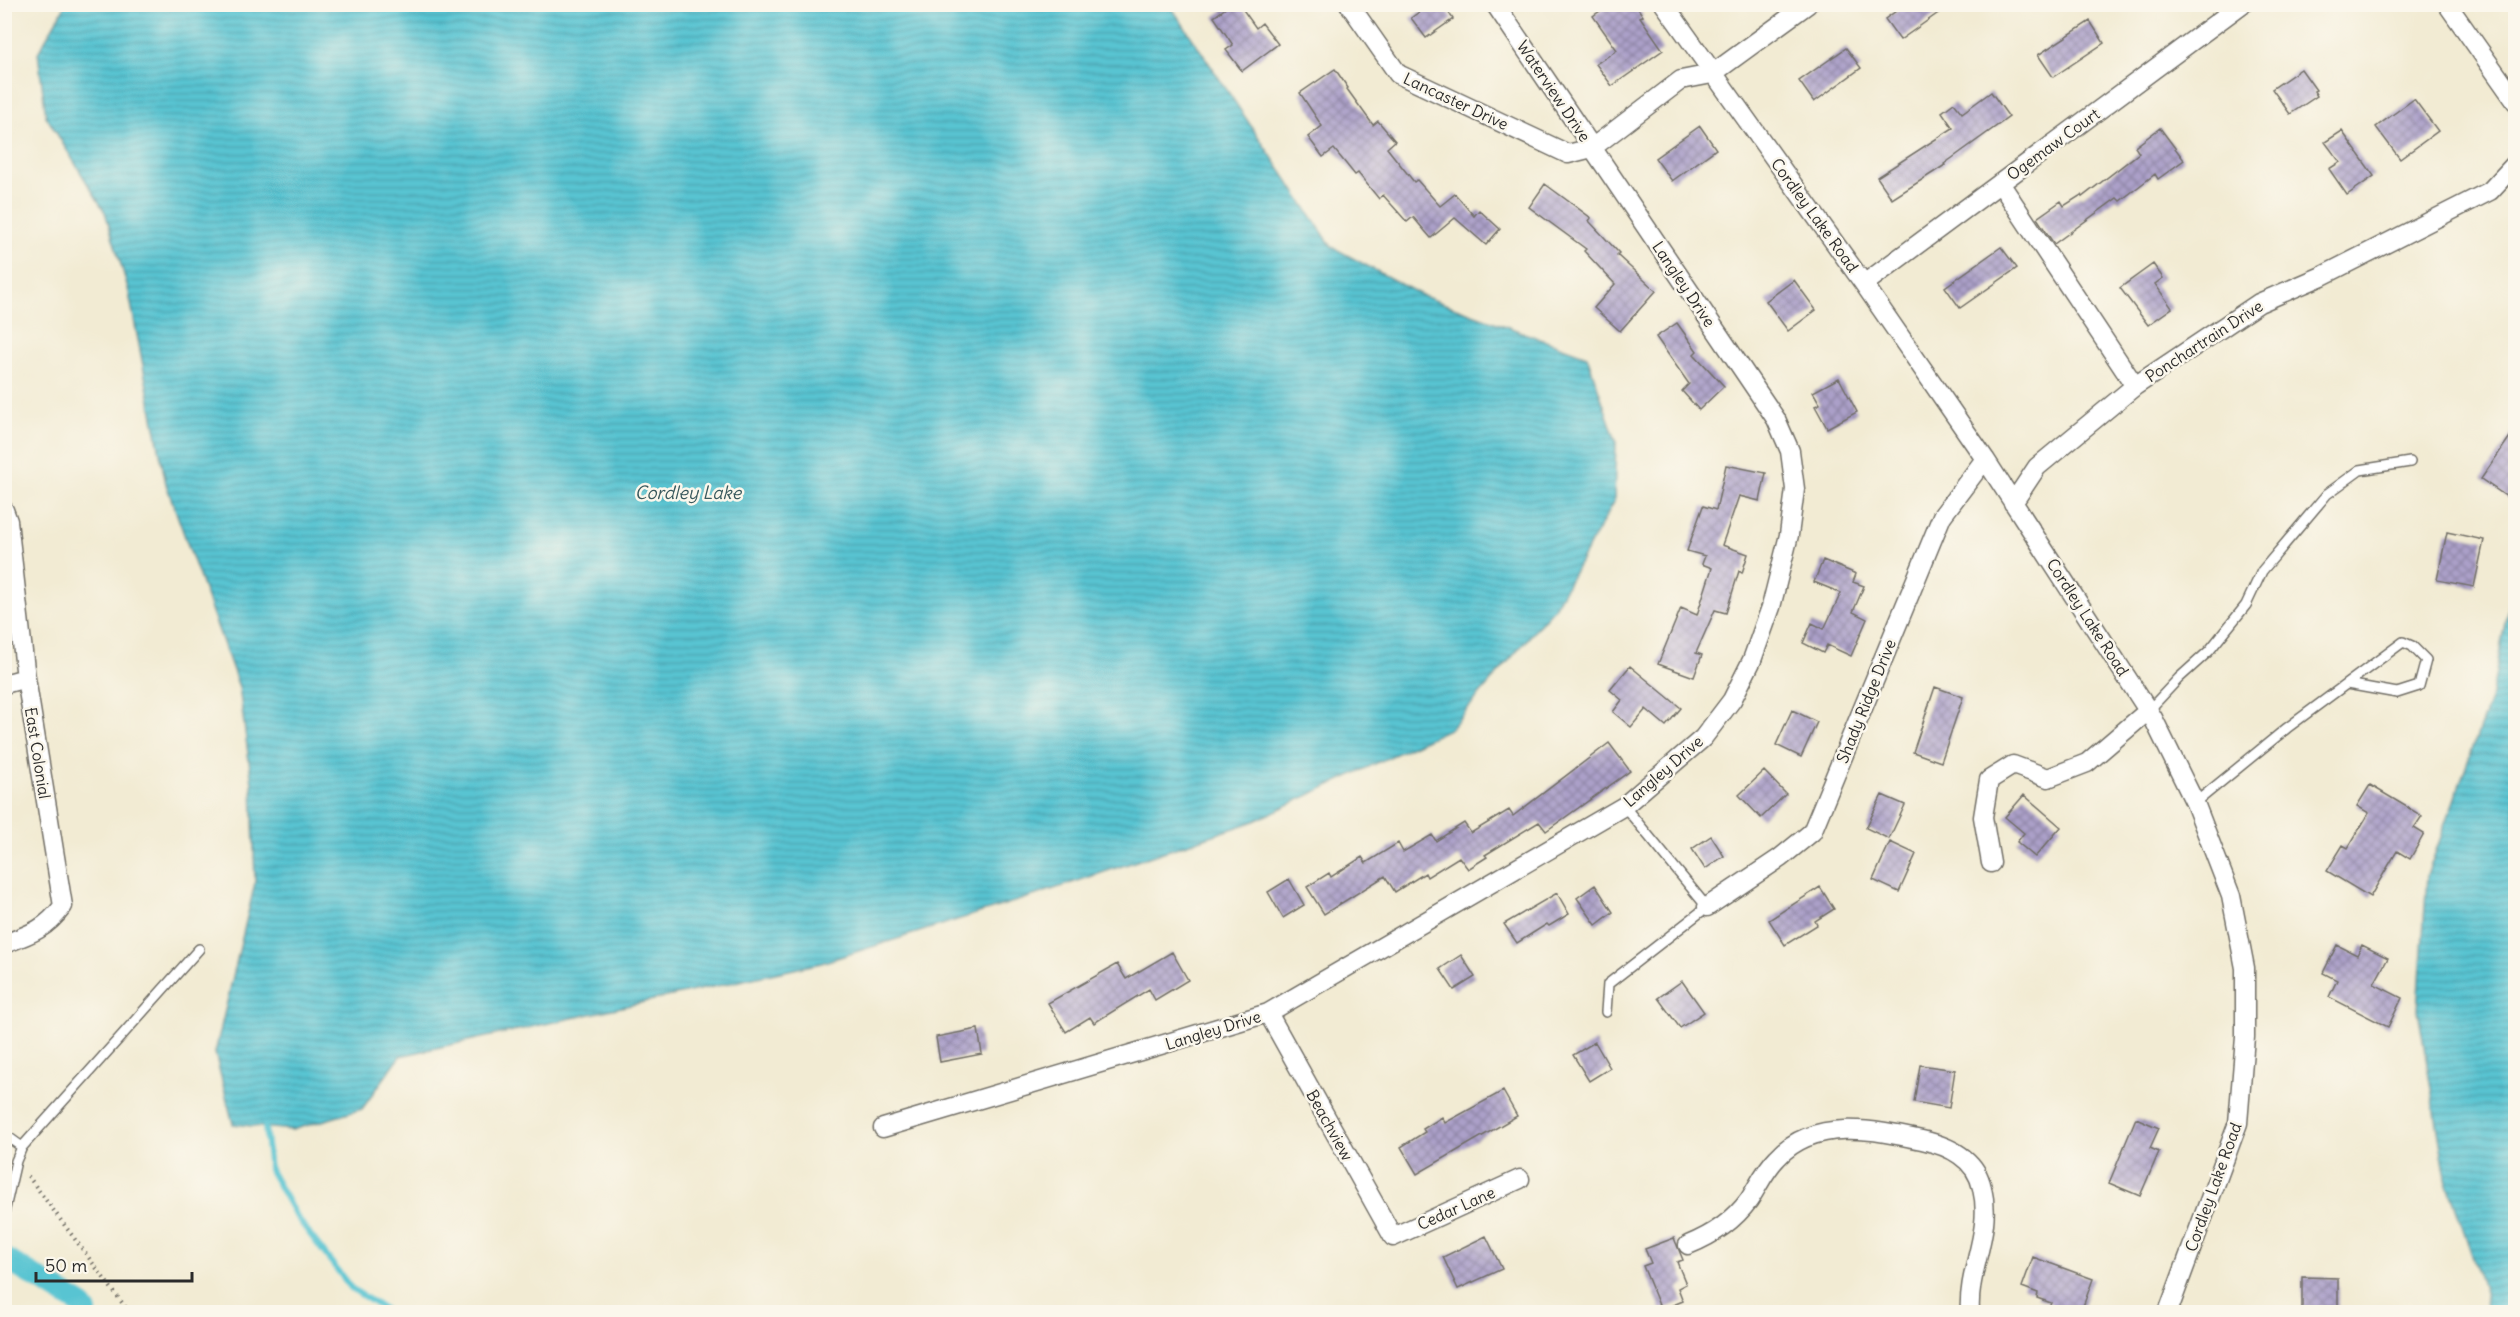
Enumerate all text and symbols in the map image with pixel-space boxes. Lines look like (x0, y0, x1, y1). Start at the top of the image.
street label: Waterview Drive (1513, 37, 1595, 145)
street label: Lancaster Drive (1400, 68, 1512, 134)
street label: Ogemaw Court (2003, 103, 2104, 184)
street label: Cordley Lake Road (1767, 154, 1863, 276)
street label: Langley Drive (1648, 237, 1720, 331)
street label: Ponchartrain Drive (2142, 296, 2266, 386)
water label: Cordley Lake (635, 481, 743, 504)
street label: Cordley Lake Road (2043, 555, 2133, 679)
street label: Shady Ridge Drive (1832, 636, 1900, 766)
street label: East Colonial (21, 706, 55, 800)
street label: Langley Drive (1619, 731, 1707, 811)
street label: Langley Drive (1163, 1006, 1263, 1054)
street label: Beachview (1302, 1086, 1358, 1164)
street label: Cordley Lake Road (2180, 1120, 2246, 1254)
street label: Cedar Lane (1414, 1182, 1498, 1234)
scale bar (36, 1245, 192, 1283)
text: 50 m (45, 1254, 87, 1277)

